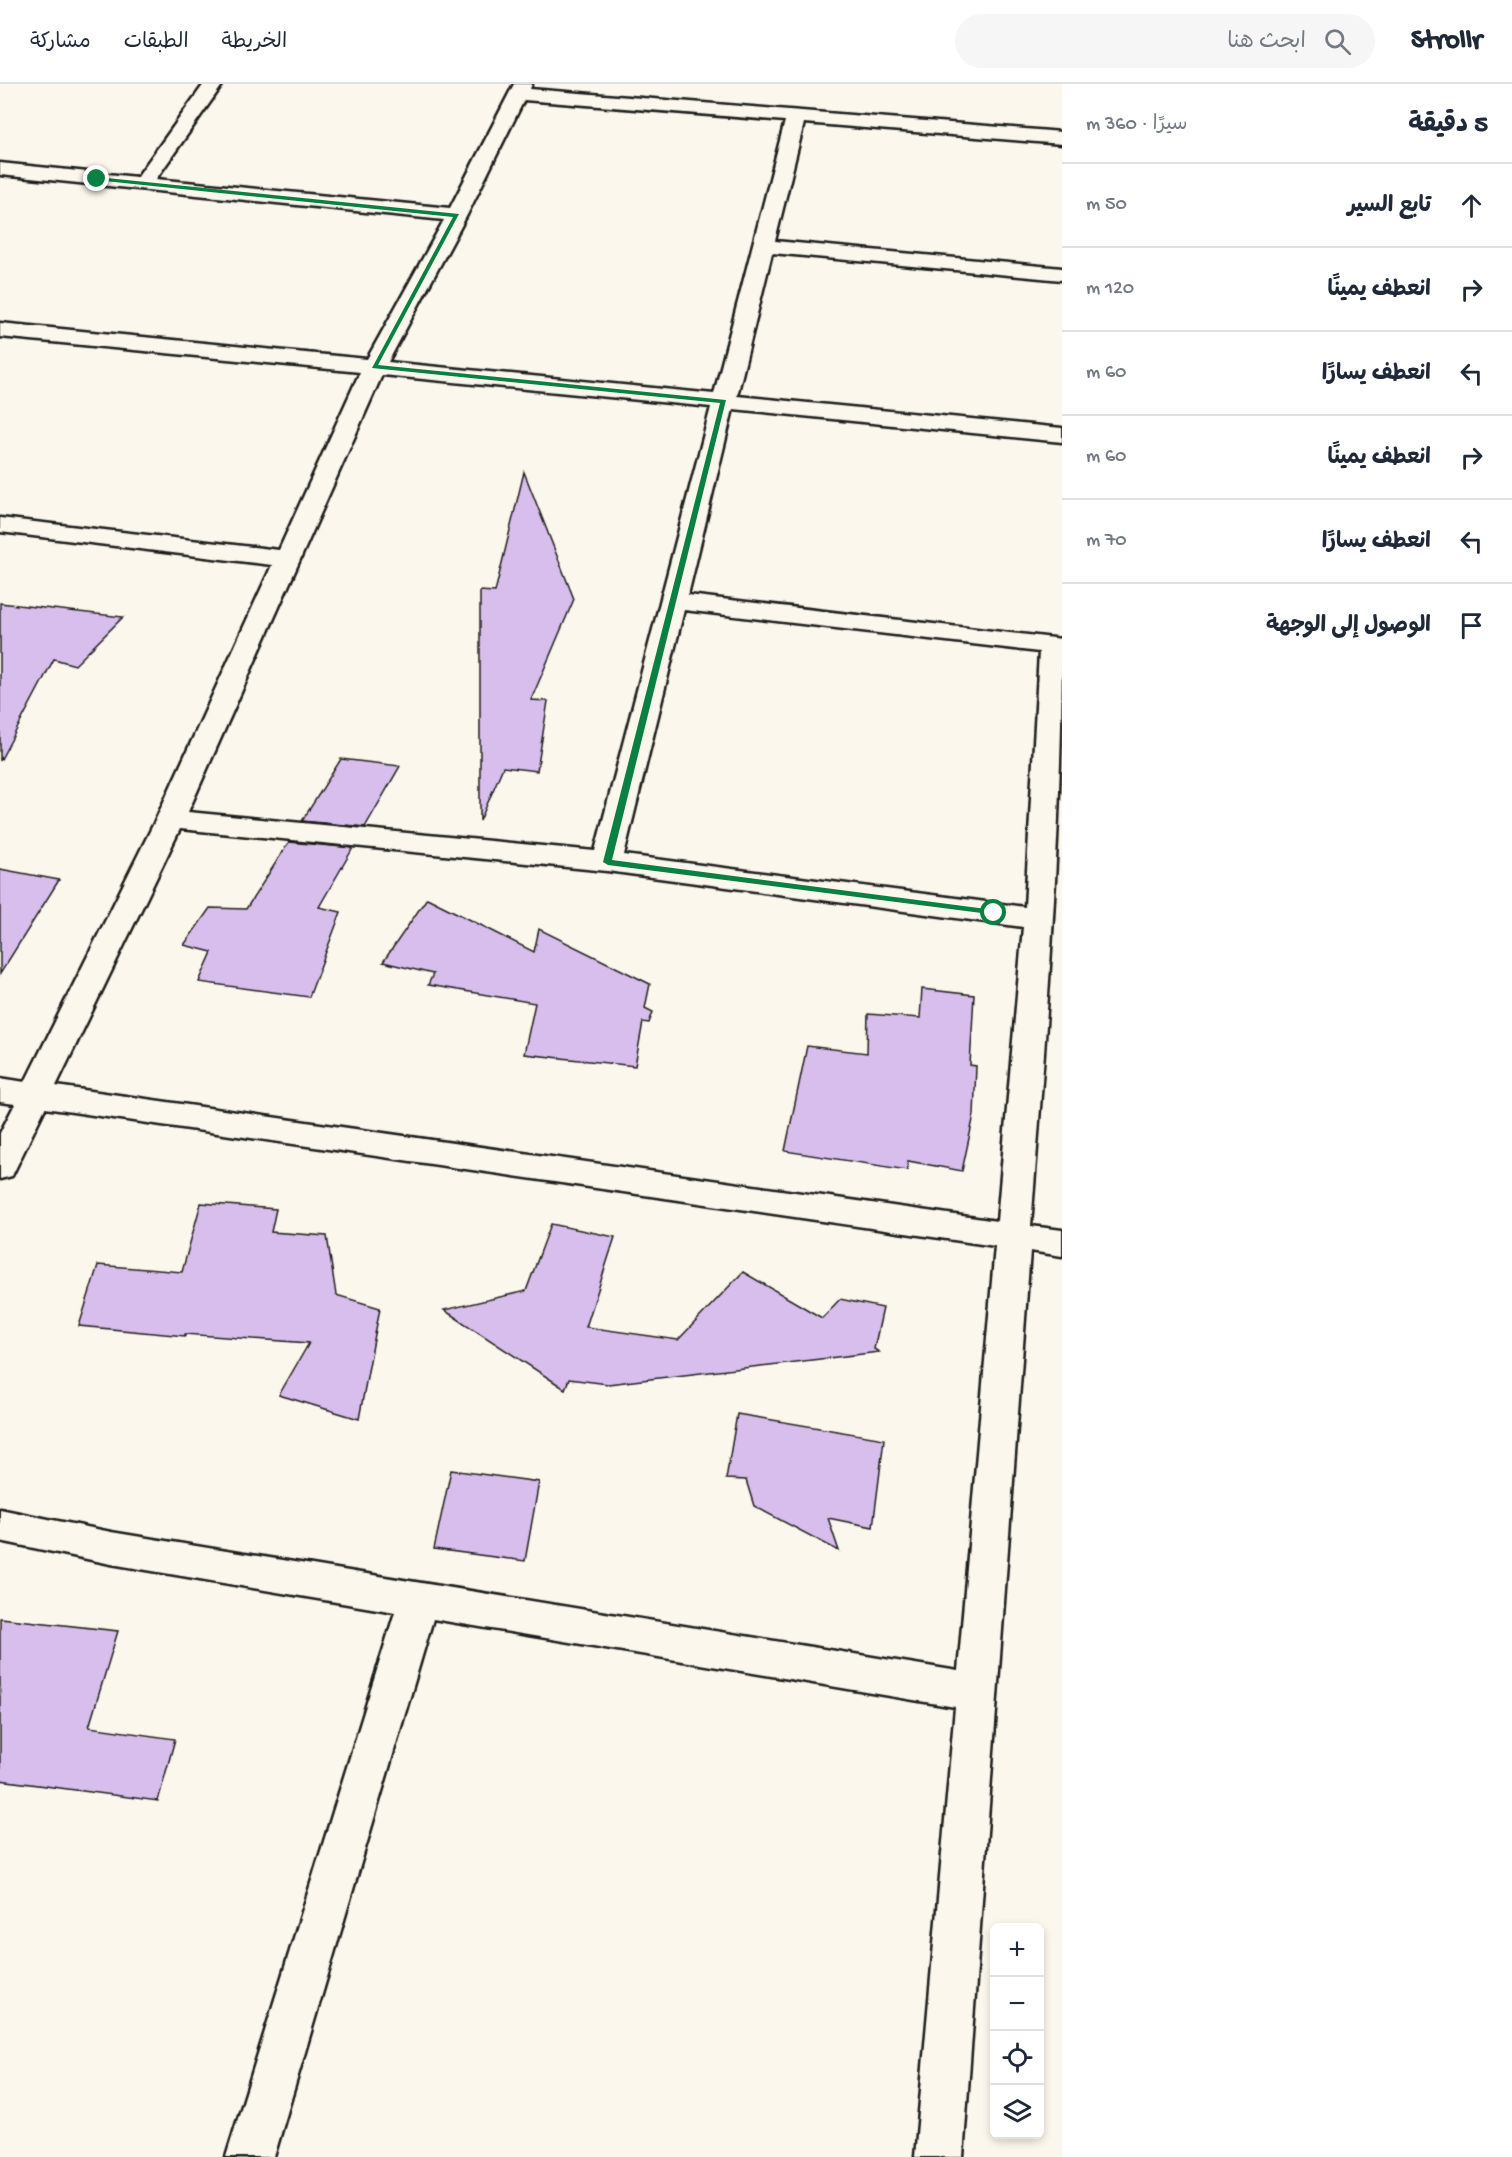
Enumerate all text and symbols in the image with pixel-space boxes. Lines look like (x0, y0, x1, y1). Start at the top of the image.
search box (955, 14, 1375, 68)
icon: search (1321, 25, 1354, 58)
text: Strollr (1411, 25, 1482, 58)
text: ابحث هنا (1227, 30, 1306, 56)
text: مشاركة (30, 31, 91, 56)
text: الطبقات (124, 31, 189, 56)
text: الخريطة (222, 31, 287, 56)
text: 5 دقيقة (1408, 111, 1488, 142)
text: سيرًا · 360 m (1086, 114, 1187, 137)
route end (83, 165, 109, 191)
icon: ahead (1455, 189, 1488, 222)
text: 50 m (1086, 194, 1127, 217)
text: تابع السير (1347, 194, 1431, 220)
icon: right (1455, 273, 1488, 306)
text: 120 m (1086, 278, 1134, 301)
text: انعطف يمينًا (1328, 278, 1431, 304)
icon: left (1455, 357, 1488, 390)
text: 60 m (1086, 362, 1126, 385)
text: انعطف يسارًا (1322, 362, 1431, 388)
icon: right (1455, 441, 1488, 474)
text: 60 m (1086, 446, 1126, 469)
text: انعطف يمينًا (1328, 446, 1431, 472)
icon: left (1455, 525, 1488, 558)
text: 70 m (1086, 530, 1127, 553)
text: انعطف يسارًا (1322, 530, 1431, 556)
icon: arrive (1455, 609, 1488, 642)
text: الوصول إلى الوجهة (1266, 614, 1431, 640)
route start (980, 899, 1006, 925)
map controls (990, 1923, 1044, 2139)
button: + (990, 1923, 1044, 1977)
button: − (990, 1977, 1044, 2031)
button: locate (990, 2031, 1044, 2085)
button: layers (990, 2085, 1044, 2139)

